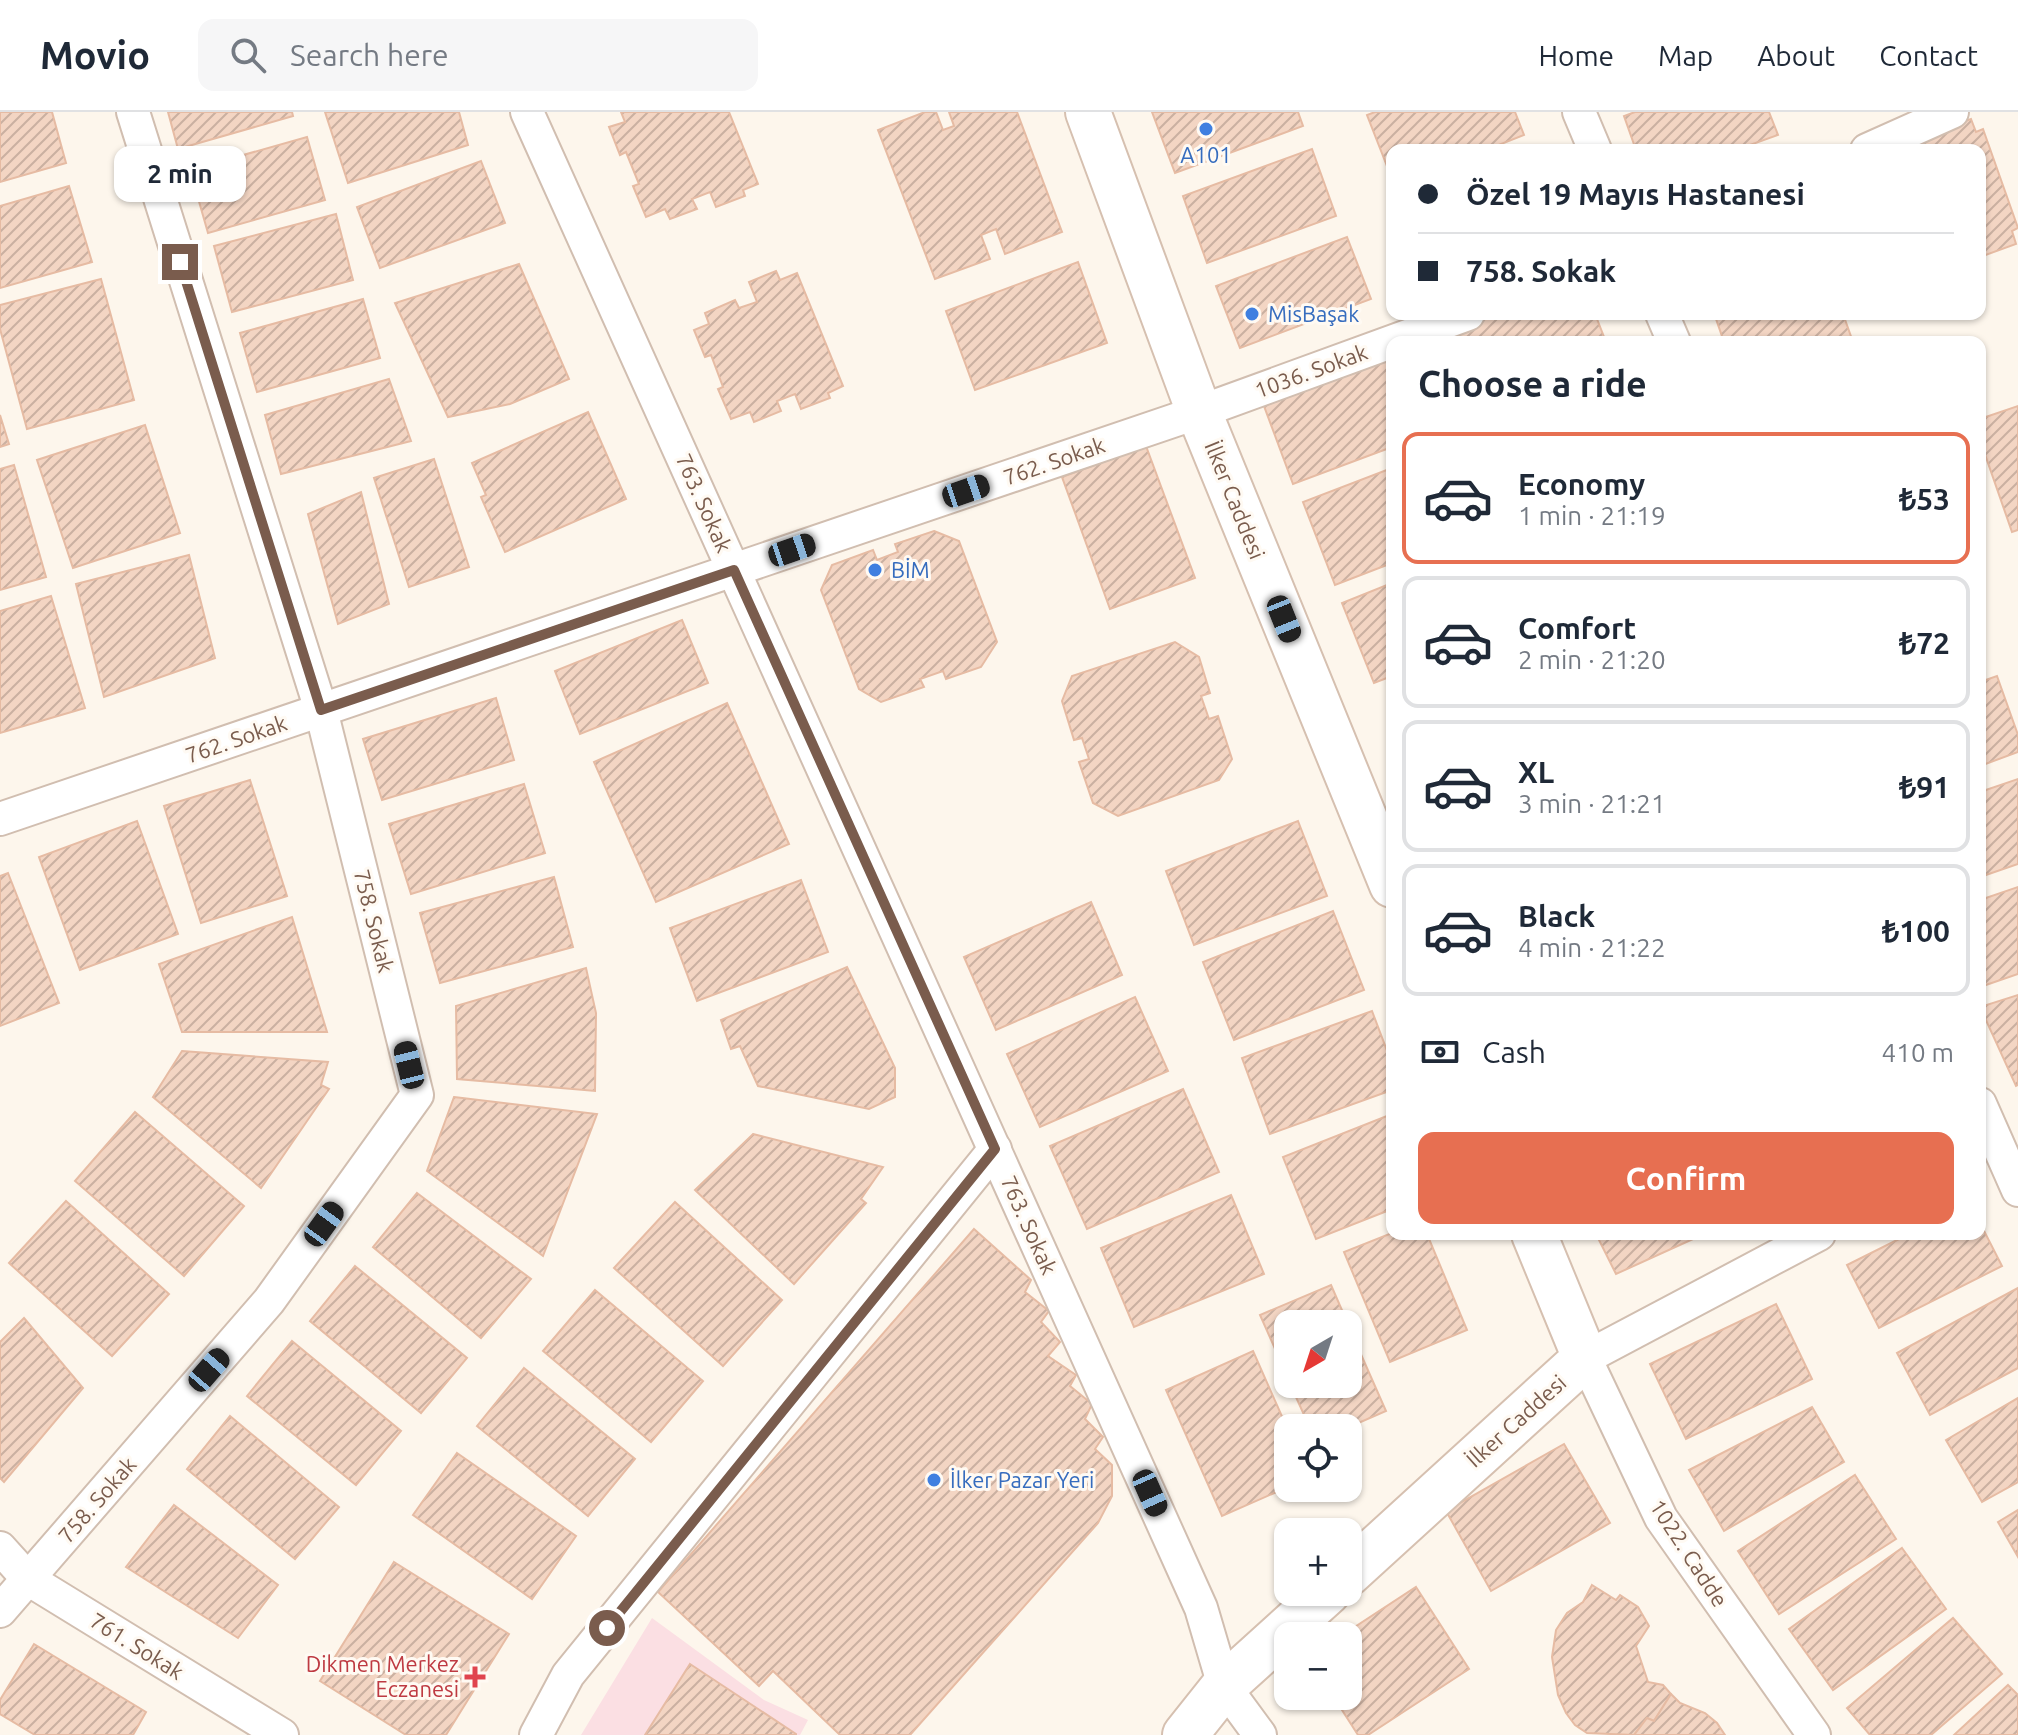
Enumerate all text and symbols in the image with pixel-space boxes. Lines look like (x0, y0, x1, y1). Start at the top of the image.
search box (198, 19, 758, 91)
icon: search (226, 33, 270, 77)
text: Movio (40, 34, 150, 76)
text: Search here (290, 38, 449, 72)
text: Home (1539, 40, 1614, 71)
text: Map (1658, 40, 1713, 71)
text: About (1757, 40, 1835, 71)
text: Contact (1879, 40, 1978, 71)
marker: A101 (1197, 120, 1215, 138)
place label: A101 (1180, 142, 1232, 167)
callout: 2 min (114, 146, 246, 202)
text: 2 min (147, 159, 213, 188)
text: Özel 19 Mayıs Hastanesi (1466, 177, 1805, 211)
route end (162, 244, 198, 280)
text: 758. Sokak (1466, 254, 1616, 288)
place label: MisBaşak (1268, 301, 1359, 326)
marker: MisBaşak (1243, 305, 1261, 323)
street label: 1036. Sokak (1251, 339, 1371, 402)
text: Choose a ride (1418, 363, 1647, 404)
street label: 762. Sokak (1000, 432, 1108, 490)
street label: İlker Caddesi (1200, 437, 1271, 563)
street label: 763. Sokak (672, 449, 737, 556)
icon: car (1422, 462, 1494, 534)
text: Economy (1518, 467, 1645, 501)
car (939, 472, 993, 510)
text: ₺53 (1899, 482, 1950, 516)
text: 1 min · 21:19 (1518, 501, 1666, 530)
car (765, 531, 819, 569)
place label: BİM (891, 557, 930, 582)
marker: BİM (866, 561, 884, 579)
car (1264, 592, 1304, 646)
icon: car (1422, 606, 1494, 678)
text: Comfort (1518, 611, 1636, 645)
text: ₺72 (1899, 626, 1950, 660)
text: 2 min · 21:20 (1518, 645, 1666, 674)
street label: 762. Sokak (182, 710, 290, 768)
icon: car (1422, 750, 1494, 822)
text: XL (1518, 755, 1554, 789)
text: ₺91 (1899, 770, 1950, 804)
text: 3 min · 21:21 (1518, 789, 1666, 818)
street label: 758. Sokak (350, 867, 399, 975)
icon: car (1422, 894, 1494, 966)
text: Black (1518, 899, 1595, 933)
text: ₺100 (1882, 914, 1950, 948)
text: 4 min · 21:22 (1518, 933, 1666, 962)
icon: cash (1418, 1030, 1462, 1074)
text: Cash (1482, 1035, 1546, 1069)
text: 410 m (1882, 1038, 1954, 1067)
car (392, 1039, 426, 1091)
button: Confirm (1418, 1132, 1954, 1224)
street label: 763. Sokak (997, 1171, 1062, 1278)
car (300, 1198, 348, 1250)
north arrow (1274, 1310, 1362, 1398)
map controls (1274, 1310, 1362, 1710)
car (184, 1344, 234, 1396)
street label: İlker Caddesi (1461, 1369, 1571, 1472)
button: locate (1274, 1414, 1362, 1502)
street label: 758. Sokak (53, 1452, 141, 1548)
car (1129, 1466, 1171, 1520)
place label: İlker Pazar Yeri (950, 1467, 1094, 1492)
marker: İlker Pazar Yeri (925, 1471, 943, 1489)
street label: 1022. Cadde (1645, 1494, 1733, 1611)
button: + (1274, 1518, 1362, 1606)
street label: 761. Sokak (86, 1607, 189, 1684)
route start (589, 1610, 625, 1646)
button: − (1274, 1622, 1362, 1710)
place label: Dikmen Merkez Eczanesi (306, 1651, 459, 1701)
marker: Dikmen Merkez Eczanesi (466, 1668, 484, 1686)

